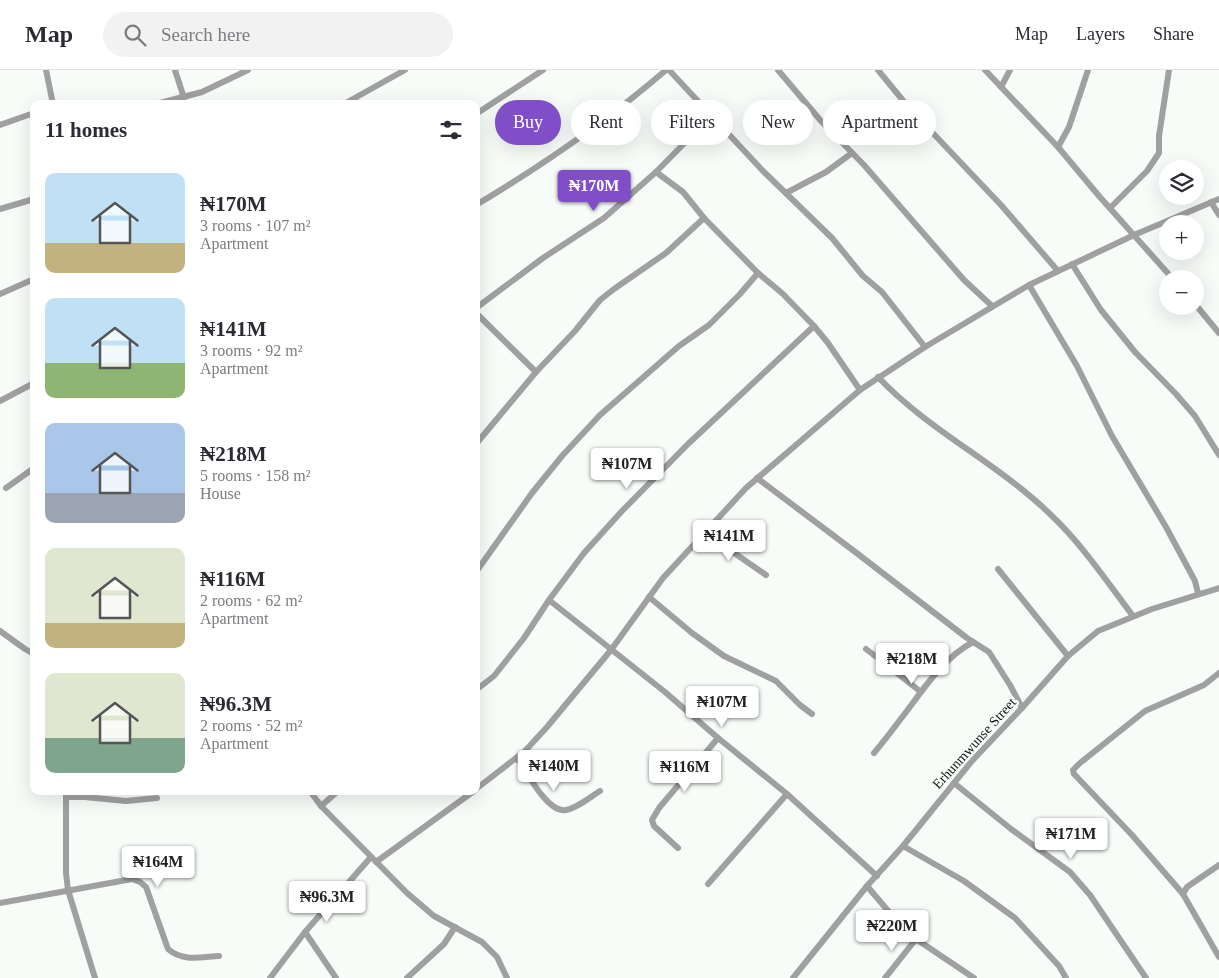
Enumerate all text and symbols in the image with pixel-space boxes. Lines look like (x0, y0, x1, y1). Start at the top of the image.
search box (103, 12, 453, 57)
text: Map (25, 21, 73, 47)
icon: search (121, 21, 149, 49)
text: Search here (161, 24, 250, 45)
text: Map (1015, 24, 1048, 44)
text: Layers (1076, 24, 1125, 44)
text: Share (1153, 24, 1194, 44)
chip: Buy (495, 100, 561, 145)
chip: Rent (571, 100, 641, 145)
chip: Filters (651, 100, 733, 145)
chip: New (743, 100, 813, 145)
chip: Apartment (823, 100, 936, 145)
icon: filters (437, 116, 465, 144)
text: 11 homes (45, 118, 127, 142)
map controls (1159, 160, 1204, 315)
button: layers (1159, 160, 1204, 205)
pin: ₦170M (559, 170, 629, 212)
text: ₦170M (569, 177, 619, 194)
text: ₦170M (200, 192, 267, 216)
icon: home (85, 193, 145, 253)
button: + (1159, 215, 1204, 260)
text: 3 rooms · 107 m² (200, 217, 311, 234)
text: Apartment (200, 235, 268, 252)
button: − (1159, 270, 1204, 315)
text: ₦141M (200, 317, 267, 341)
icon: home (85, 318, 145, 378)
text: 3 rooms · 92 m² (200, 342, 303, 359)
text: Apartment (200, 360, 268, 377)
text: ₦218M (200, 442, 267, 466)
icon: home (85, 443, 145, 503)
pin: ₦107M (592, 448, 662, 490)
text: ₦107M (602, 455, 652, 472)
text: 5 rooms · 158 m² (200, 467, 311, 484)
text: House (200, 485, 241, 502)
pin: ₦141M (694, 520, 764, 562)
text: ₦141M (704, 527, 754, 544)
text: ₦116M (200, 567, 265, 591)
icon: home (85, 568, 145, 628)
text: 2 rooms · 62 m² (200, 592, 303, 609)
text: Apartment (200, 610, 268, 627)
pin: ₦218M (877, 642, 947, 685)
text: ₦218M (887, 650, 937, 667)
pin: ₦107M (687, 686, 757, 728)
text: ₦96.3M (200, 692, 272, 716)
icon: home (85, 693, 145, 753)
text: ₦107M (697, 693, 747, 710)
street label: Erhunmwunse Street (930, 695, 1019, 792)
text: 2 rooms · 52 m² (200, 717, 303, 734)
text: Apartment (200, 735, 268, 752)
pin: ₦140M (519, 750, 589, 792)
pin: ₦116M (650, 750, 720, 793)
text: ₦140M (529, 757, 579, 774)
text: ₦116M (660, 758, 710, 775)
pin: ₦171M (1036, 818, 1106, 860)
text: ₦171M (1046, 825, 1096, 842)
pin: ₦164M (123, 846, 193, 888)
text: ₦164M (133, 853, 183, 870)
pin: ₦96.3M (286, 880, 368, 923)
text: ₦96.3M (300, 888, 354, 905)
pin: ₦220M (857, 910, 927, 952)
text: ₦220M (867, 917, 917, 934)

